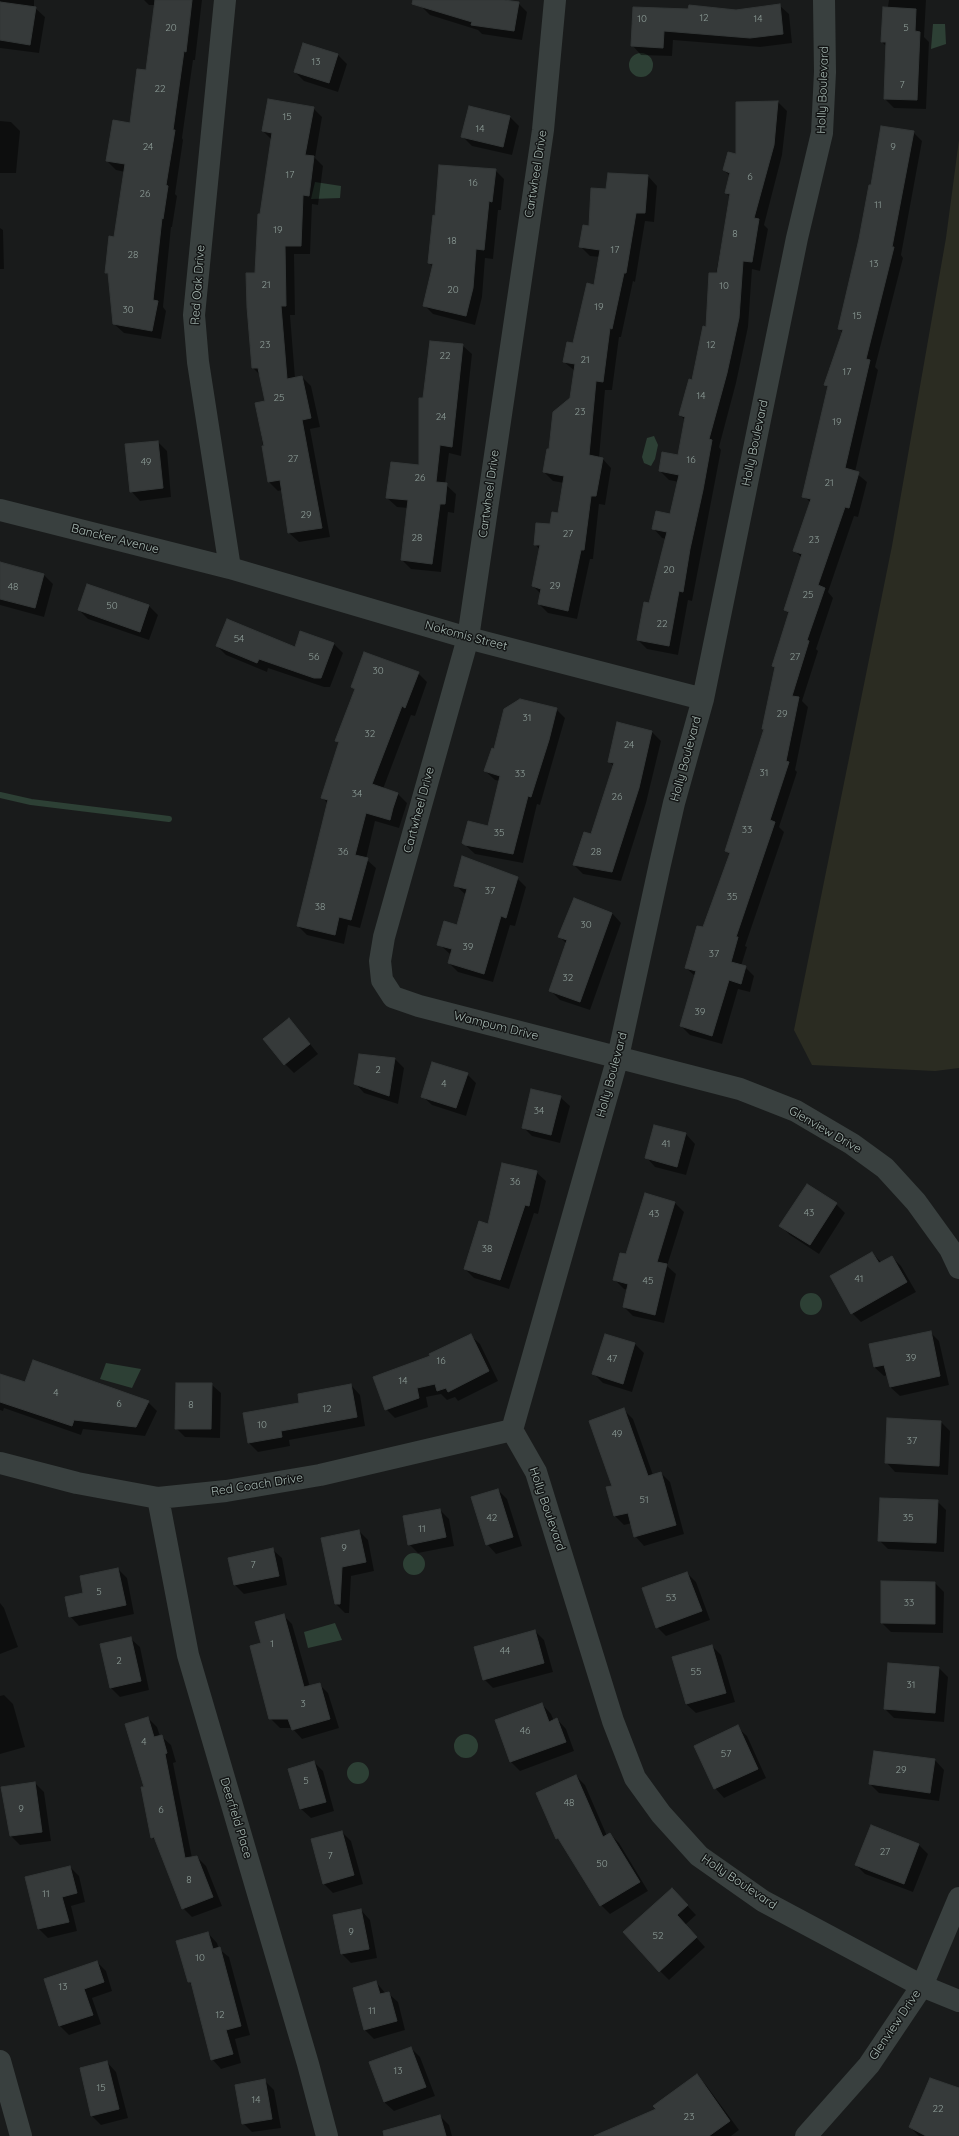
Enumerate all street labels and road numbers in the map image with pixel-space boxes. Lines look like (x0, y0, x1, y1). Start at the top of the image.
street label: Holly Boulevard (814, 46, 832, 134)
street label: Cartwheel Drive (522, 129, 550, 219)
street label: Red Oak Drive (188, 244, 208, 326)
street label: Holly Boulevard (739, 399, 771, 487)
street label: Cartwheel Drive (476, 449, 502, 539)
street label: Bancker Avenue (70, 521, 160, 557)
street label: Nokomis Street (423, 618, 509, 654)
street label: Holly Boulevard (668, 715, 704, 803)
street label: Cartwheel Drive (401, 765, 437, 855)
street label: Wampum Drive (452, 1009, 540, 1043)
street label: Holly Boulevard (594, 1031, 630, 1119)
street label: Glenview Drive (786, 1103, 864, 1157)
street label: Holly Boulevard (526, 1465, 568, 1553)
street label: Red Coach Drive (210, 1471, 304, 1499)
street label: Deerfield Place (217, 1776, 255, 1860)
street label: Holly Boulevard (699, 1851, 779, 1913)
street label: Glenview Drive (866, 1987, 924, 2063)

